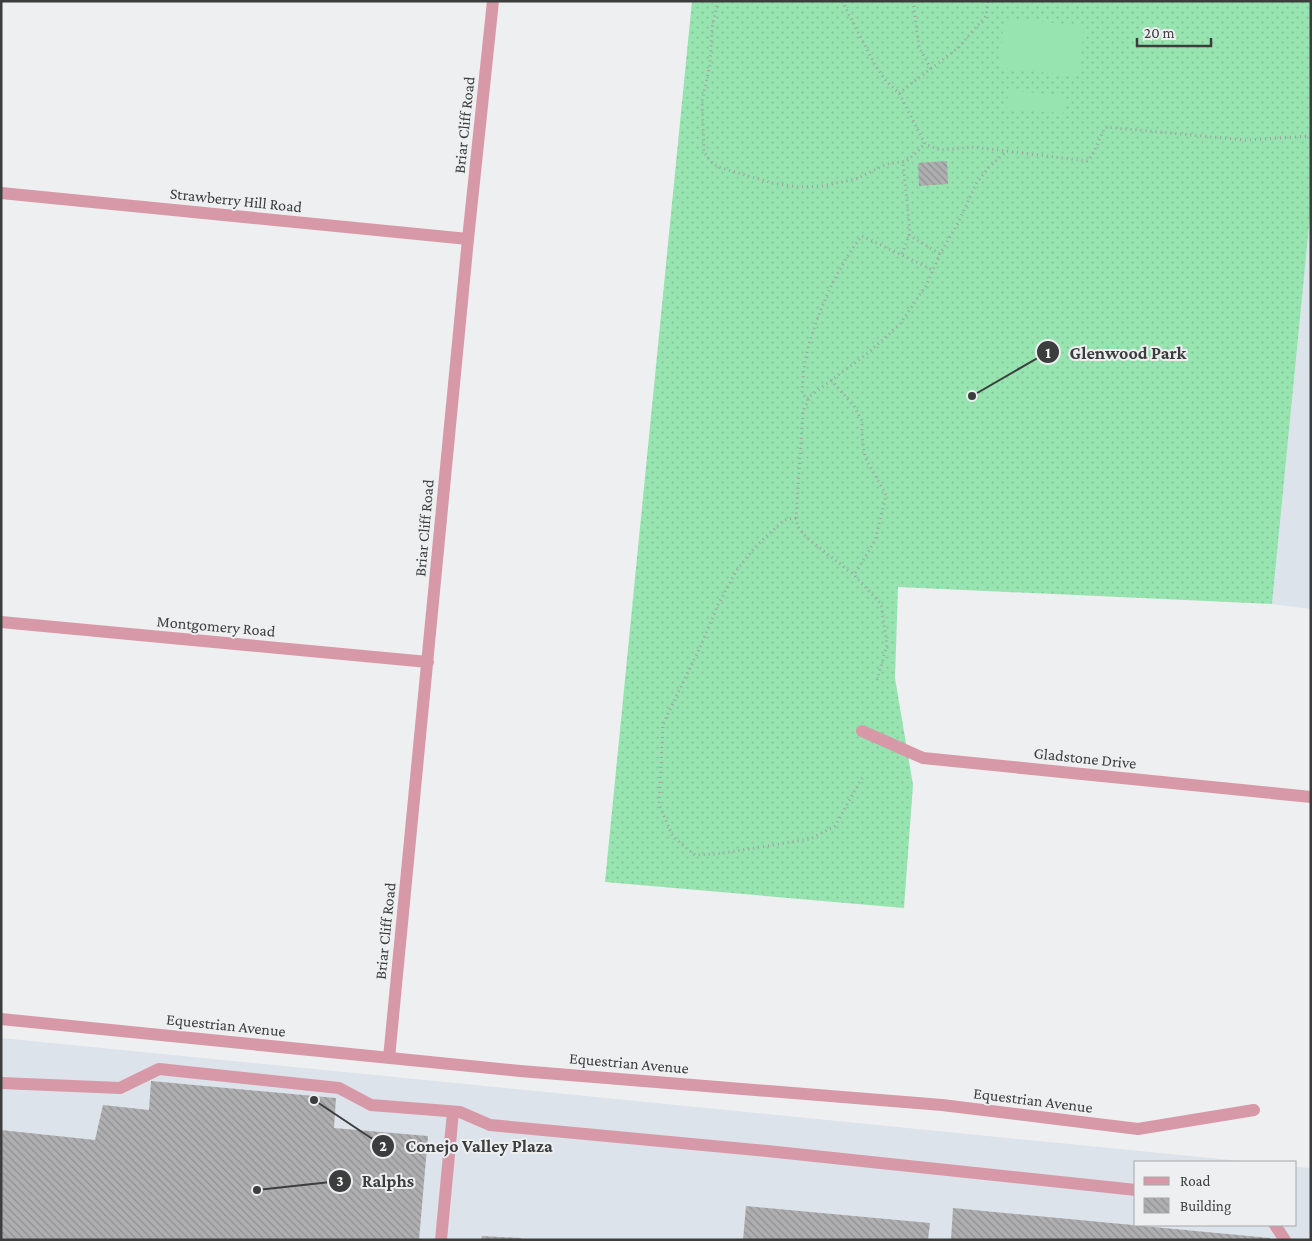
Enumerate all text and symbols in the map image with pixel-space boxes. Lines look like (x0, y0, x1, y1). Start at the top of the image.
scale bar (1137, 15, 1211, 47)
text: 20 m (1144, 25, 1175, 41)
street label: Briar Cliff Road (450, 75, 478, 174)
street label: Strawberry Hill Road (169, 185, 303, 216)
callout: Glenwood Park (1035, 336, 1197, 369)
text: Glenwood Park (1070, 343, 1187, 363)
text: 1 (1045, 345, 1051, 361)
street label: Briar Cliff Road (411, 478, 437, 577)
street label: Montgomery Road (156, 612, 277, 641)
street label: Gladstone Drive (1033, 744, 1137, 772)
street label: Briar Cliff Road (371, 881, 399, 980)
street label: Equestrian Avenue (165, 1010, 287, 1041)
street label: Equestrian Avenue (568, 1049, 689, 1078)
street label: Equestrian Avenue (972, 1084, 1094, 1117)
callout: Conejo Valley Plaza (370, 1129, 563, 1162)
text: Conejo Valley Plaza (405, 1136, 553, 1157)
text: 2 (379, 1138, 387, 1154)
legend (1134, 1161, 1297, 1226)
callout: Ralphs (327, 1165, 425, 1198)
text: Ralphs (362, 1171, 414, 1191)
text: 3 (336, 1173, 344, 1189)
text: Road (1180, 1173, 1211, 1189)
text: Building (1180, 1198, 1231, 1215)

